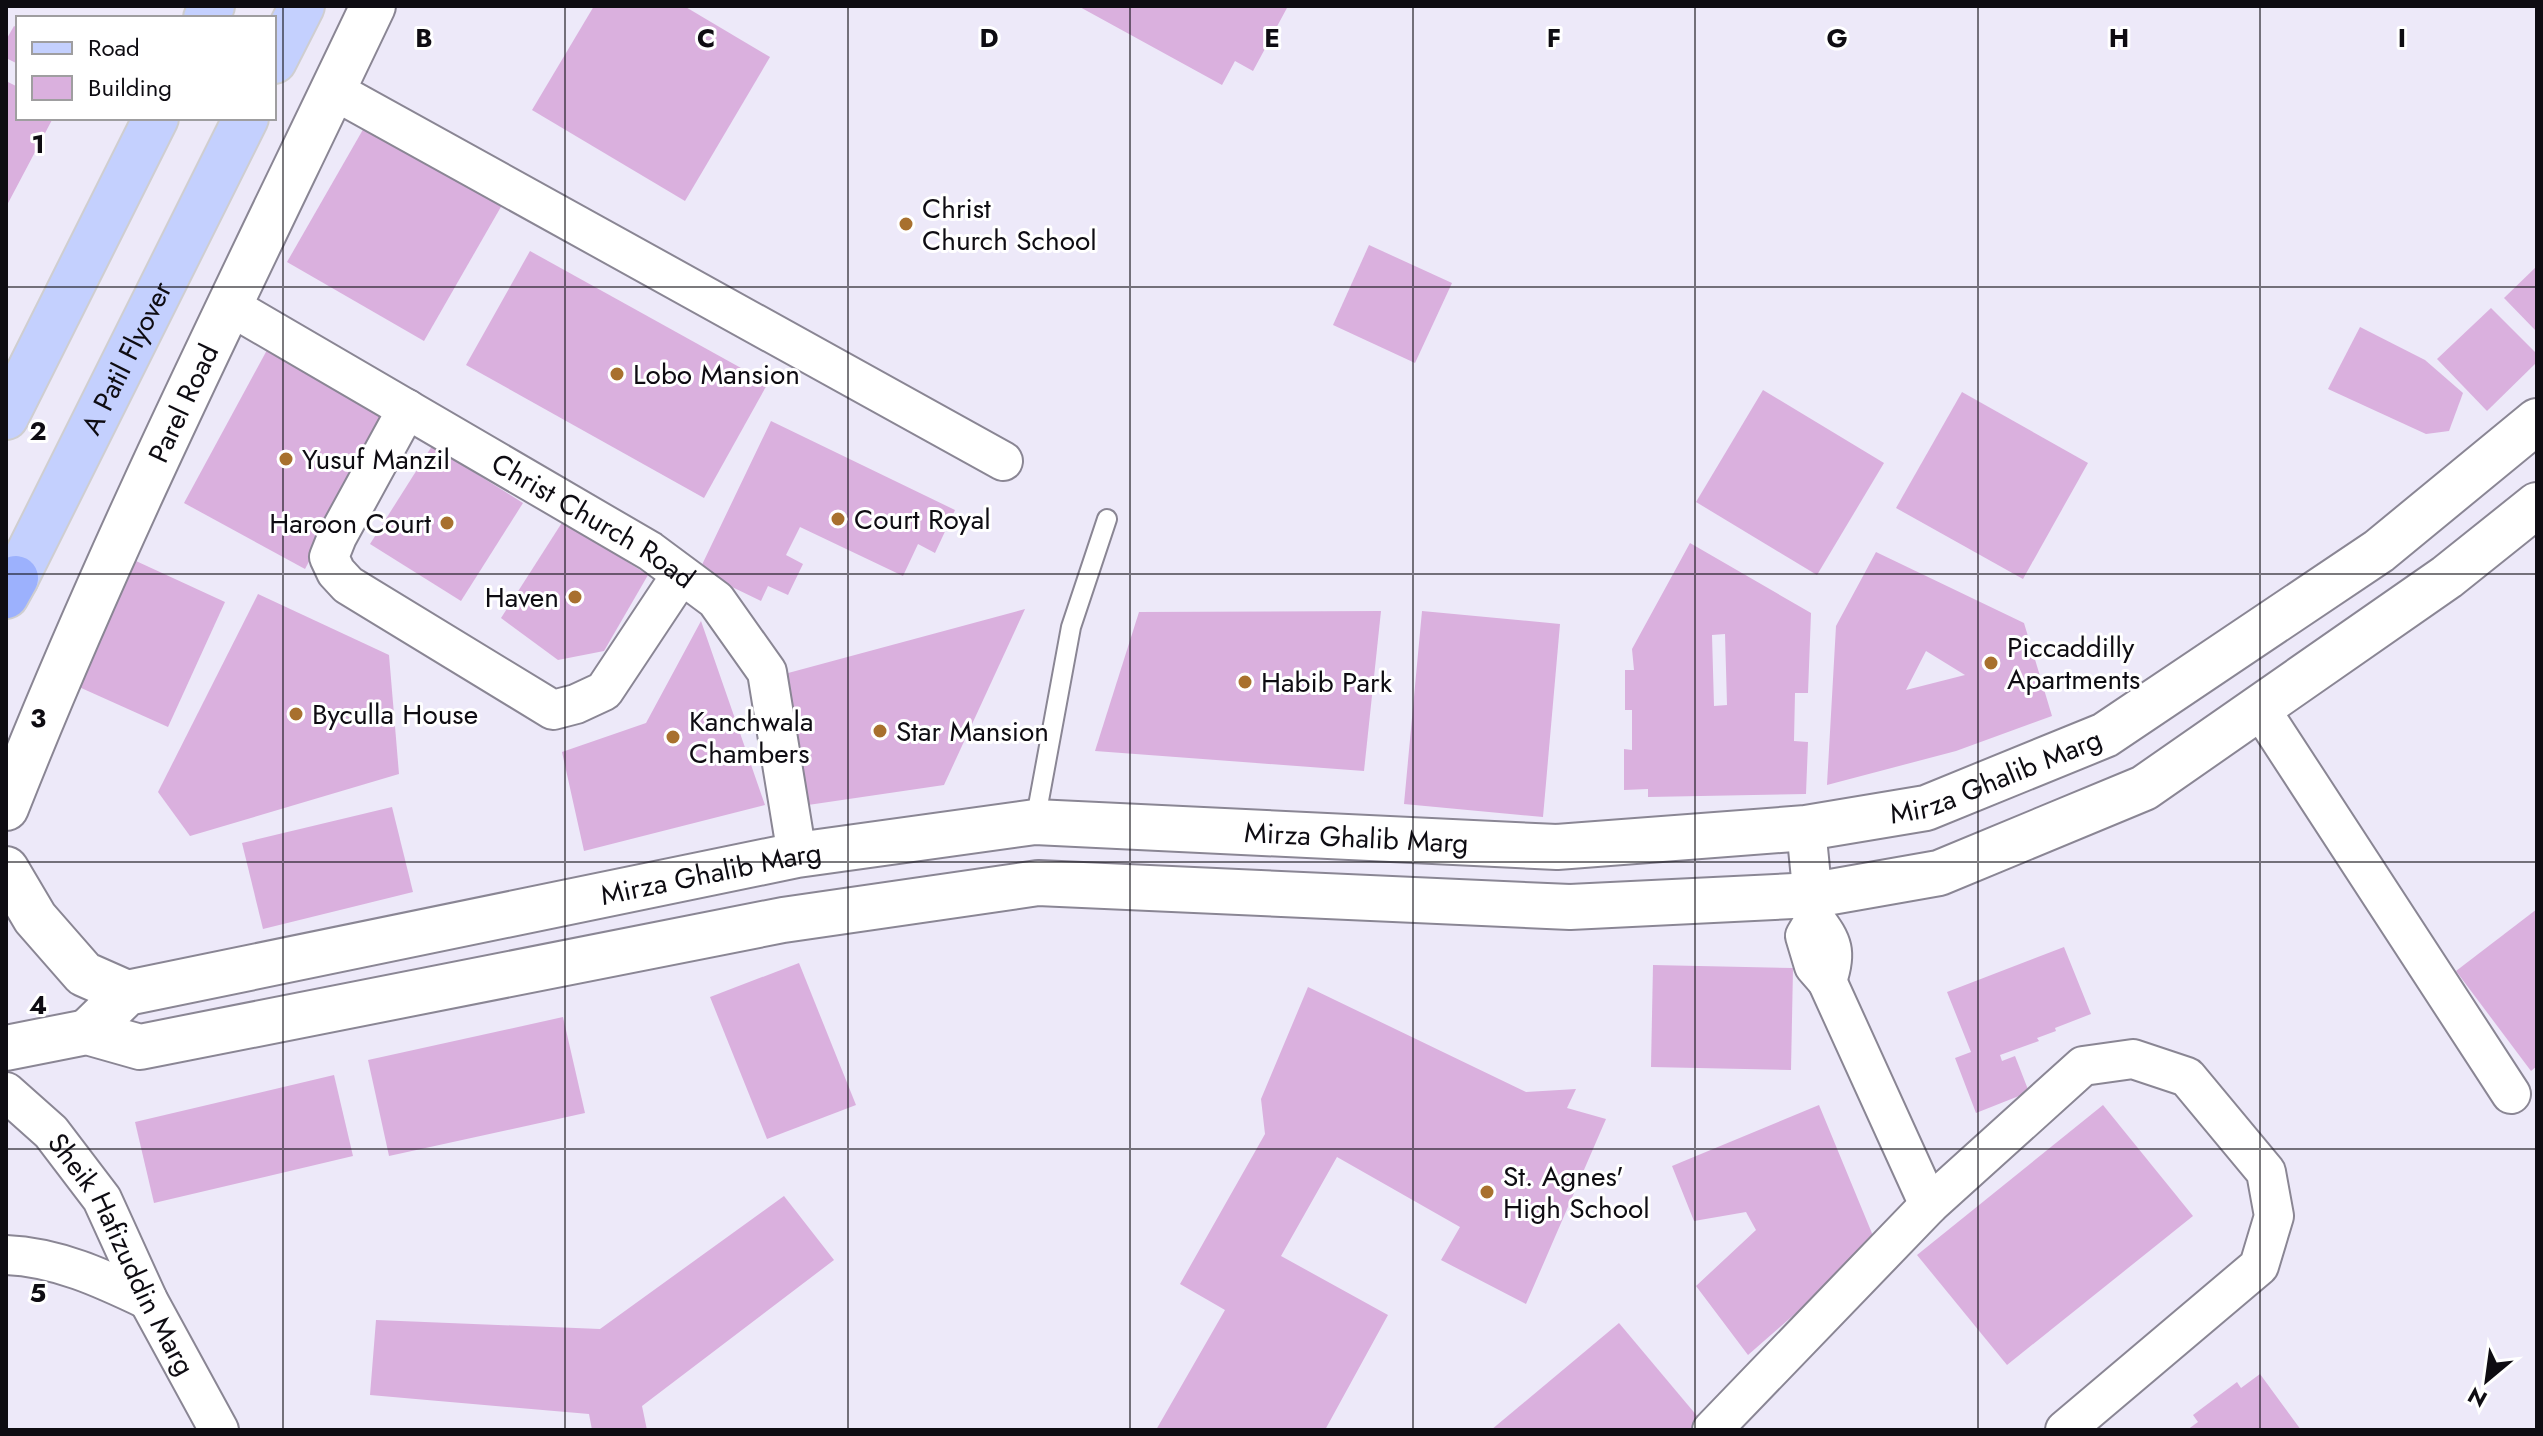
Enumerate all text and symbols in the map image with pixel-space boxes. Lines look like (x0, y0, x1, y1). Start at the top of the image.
legend (16, 16, 276, 120)
text: B (415, 19, 433, 57)
text: C (697, 19, 715, 57)
text: D (979, 19, 999, 57)
text: E (1264, 19, 1280, 57)
text: F (1547, 19, 1561, 57)
text: G (1826, 19, 1848, 57)
text: H (2109, 19, 2129, 57)
text: I (2398, 19, 2406, 57)
text: Road (88, 30, 140, 65)
text: Building (88, 70, 172, 105)
text: 1 (31, 125, 45, 163)
place label: Christ Church School (922, 188, 1097, 261)
marker: Christ Church School (897, 215, 915, 233)
street label: A Patil Flyover (70, 274, 182, 442)
street label: Parel Road (138, 337, 229, 469)
place label: Lobo Mansion (633, 354, 800, 395)
marker: Lobo Mansion (608, 365, 626, 383)
text: 2 (29, 412, 47, 450)
place label: Yusuf Manzil (302, 439, 450, 480)
street label: Christ Church Road (484, 442, 704, 598)
marker: Yusuf Manzil (277, 450, 295, 468)
place label: Court Royal (854, 499, 991, 540)
place label: Haroon Court (269, 503, 431, 544)
marker: Court Royal (829, 510, 847, 528)
marker: Haroon Court (438, 514, 456, 532)
place label: Haven (485, 577, 559, 618)
marker: Haven (566, 588, 584, 606)
place label: Piccaddilly Apartments (2007, 627, 2140, 700)
marker: Piccaddilly Apartments (1982, 654, 2000, 672)
place label: Habib Park (1261, 662, 1393, 703)
marker: Habib Park (1236, 673, 1254, 691)
place label: Byculla House (312, 694, 478, 735)
text: 3 (30, 699, 46, 737)
place label: Kanchwala Chambers (689, 701, 813, 774)
marker: Byculla House (287, 705, 305, 723)
place label: Star Mansion (896, 711, 1049, 752)
street label: Mirza Ghalib Marg (1887, 718, 2108, 834)
marker: Star Mansion (871, 722, 889, 740)
marker: Kanchwala Chambers (664, 728, 682, 746)
street label: Mirza Ghalib Marg (1243, 812, 1470, 863)
street label: Mirza Ghalib Marg (597, 831, 824, 915)
text: 4 (29, 986, 47, 1024)
street label: Sheik Hafizuddin Marg (38, 1124, 206, 1382)
place label: St. Agnes' High School (1503, 1156, 1650, 1229)
marker: St. Agnes' High School (1478, 1183, 1496, 1201)
text: 5 (30, 1274, 46, 1312)
north arrow (2447, 1340, 2527, 1420)
text: N (2462, 1379, 2493, 1416)

